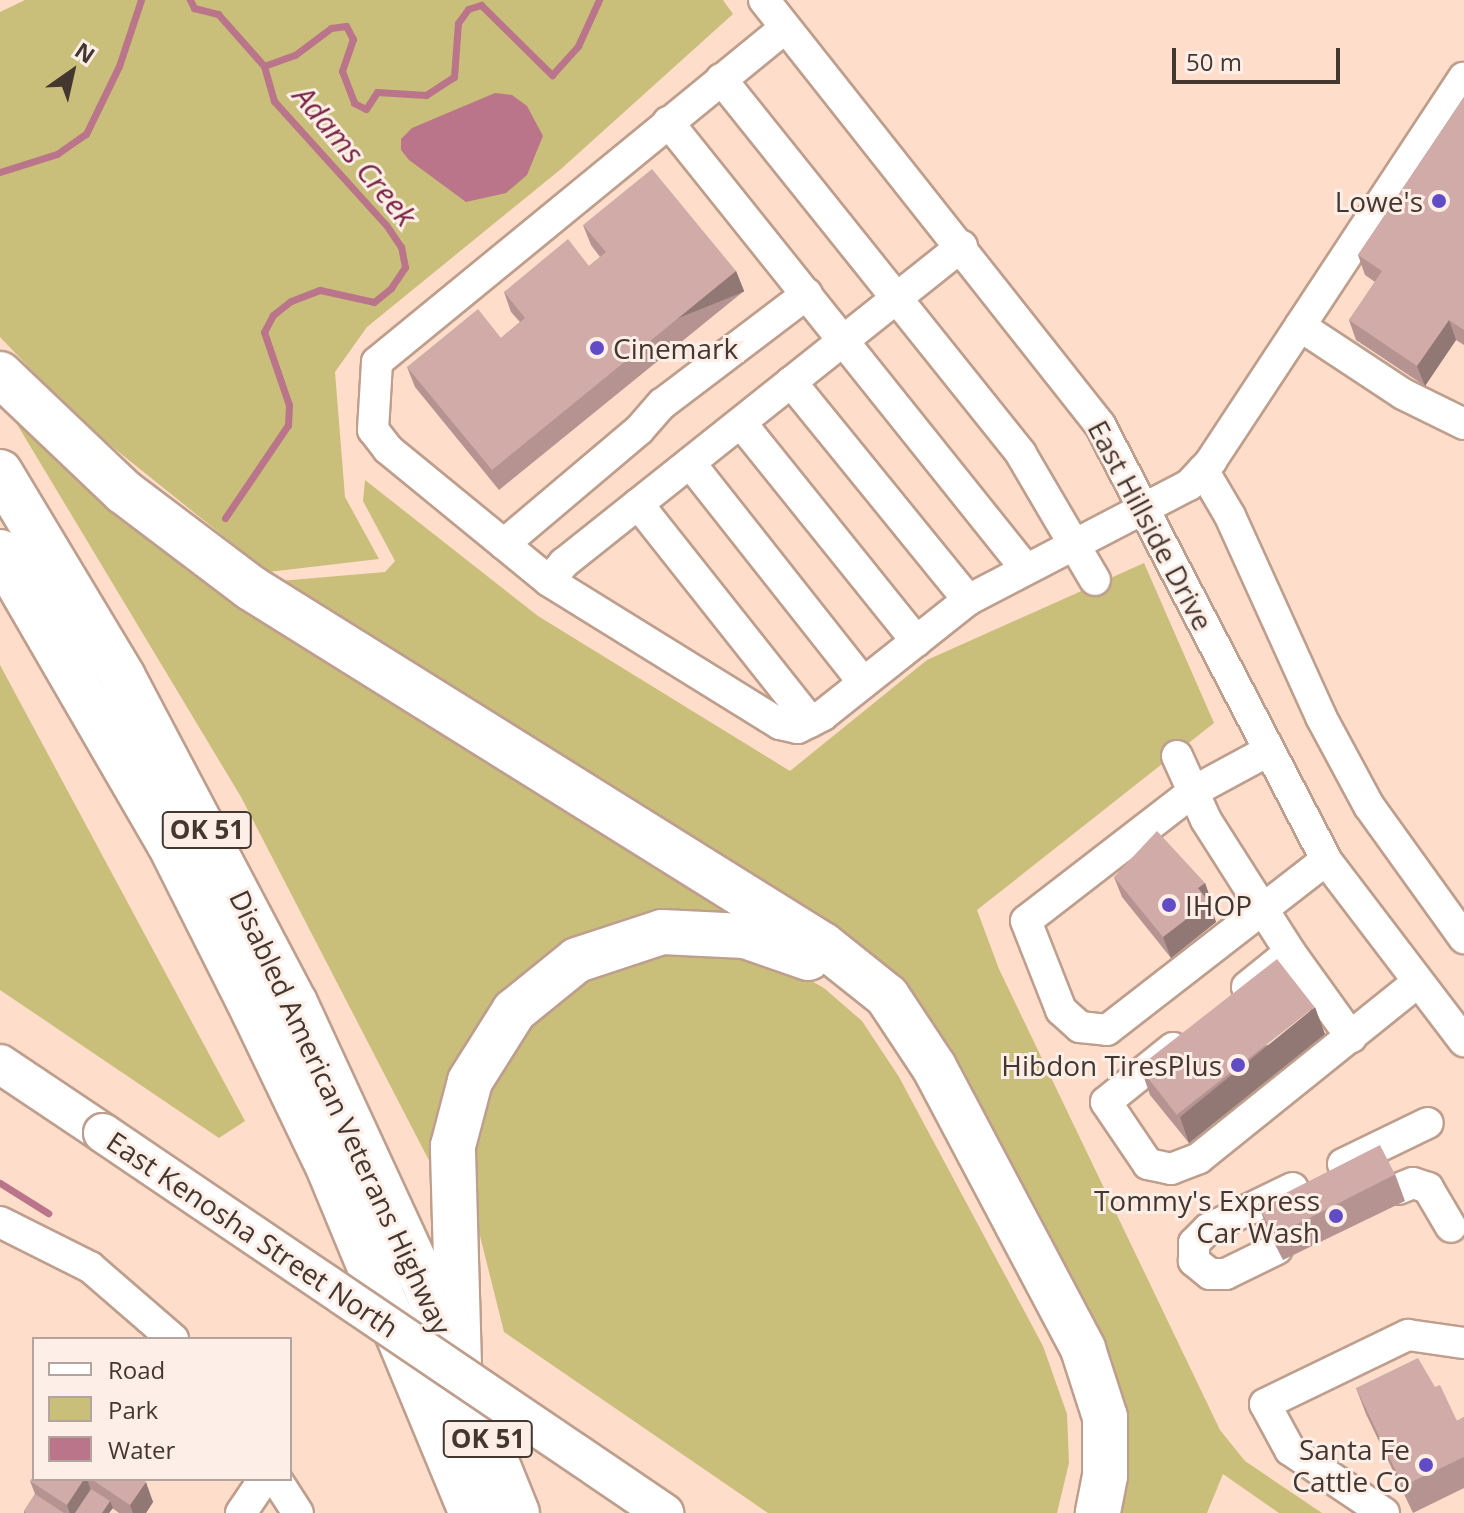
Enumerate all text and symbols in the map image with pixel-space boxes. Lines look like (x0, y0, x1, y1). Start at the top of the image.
north arrow (32, 32, 112, 112)
scale bar (1176, 32, 1344, 82)
text: N (70, 35, 101, 70)
text: 50 m (1186, 45, 1242, 78)
water label: Adams Creek (286, 79, 424, 233)
place label: Lowe's (1335, 184, 1423, 218)
marker: Lowe's (1430, 192, 1448, 210)
place label: Cinemark (613, 331, 738, 365)
marker: Cinemark (588, 339, 606, 357)
street label: East Hillside Drive (1082, 414, 1220, 636)
road number: OK 51 (161, 808, 253, 852)
street label: Disabled American Veterans Highway (223, 885, 459, 1339)
place label: IHOP (1185, 888, 1252, 922)
marker: IHOP (1160, 896, 1178, 914)
place label: Hibdon TiresPlus (1001, 1048, 1222, 1082)
marker: Hibdon TiresPlus (1229, 1056, 1247, 1074)
street label: East Kenosha Street North (101, 1124, 405, 1344)
place label: Tommy's Express Car Wash (1094, 1183, 1320, 1249)
marker: Tommy's Express Car Wash (1327, 1207, 1345, 1225)
legend (32, 1337, 292, 1481)
text: Road (108, 1353, 165, 1386)
text: Park (108, 1393, 158, 1426)
road number: OK 51 (442, 1417, 534, 1461)
place label: Santa Fe Cattle Co (1292, 1432, 1410, 1498)
text: Water (108, 1433, 175, 1466)
marker: Santa Fe Cattle Co (1417, 1456, 1435, 1474)

